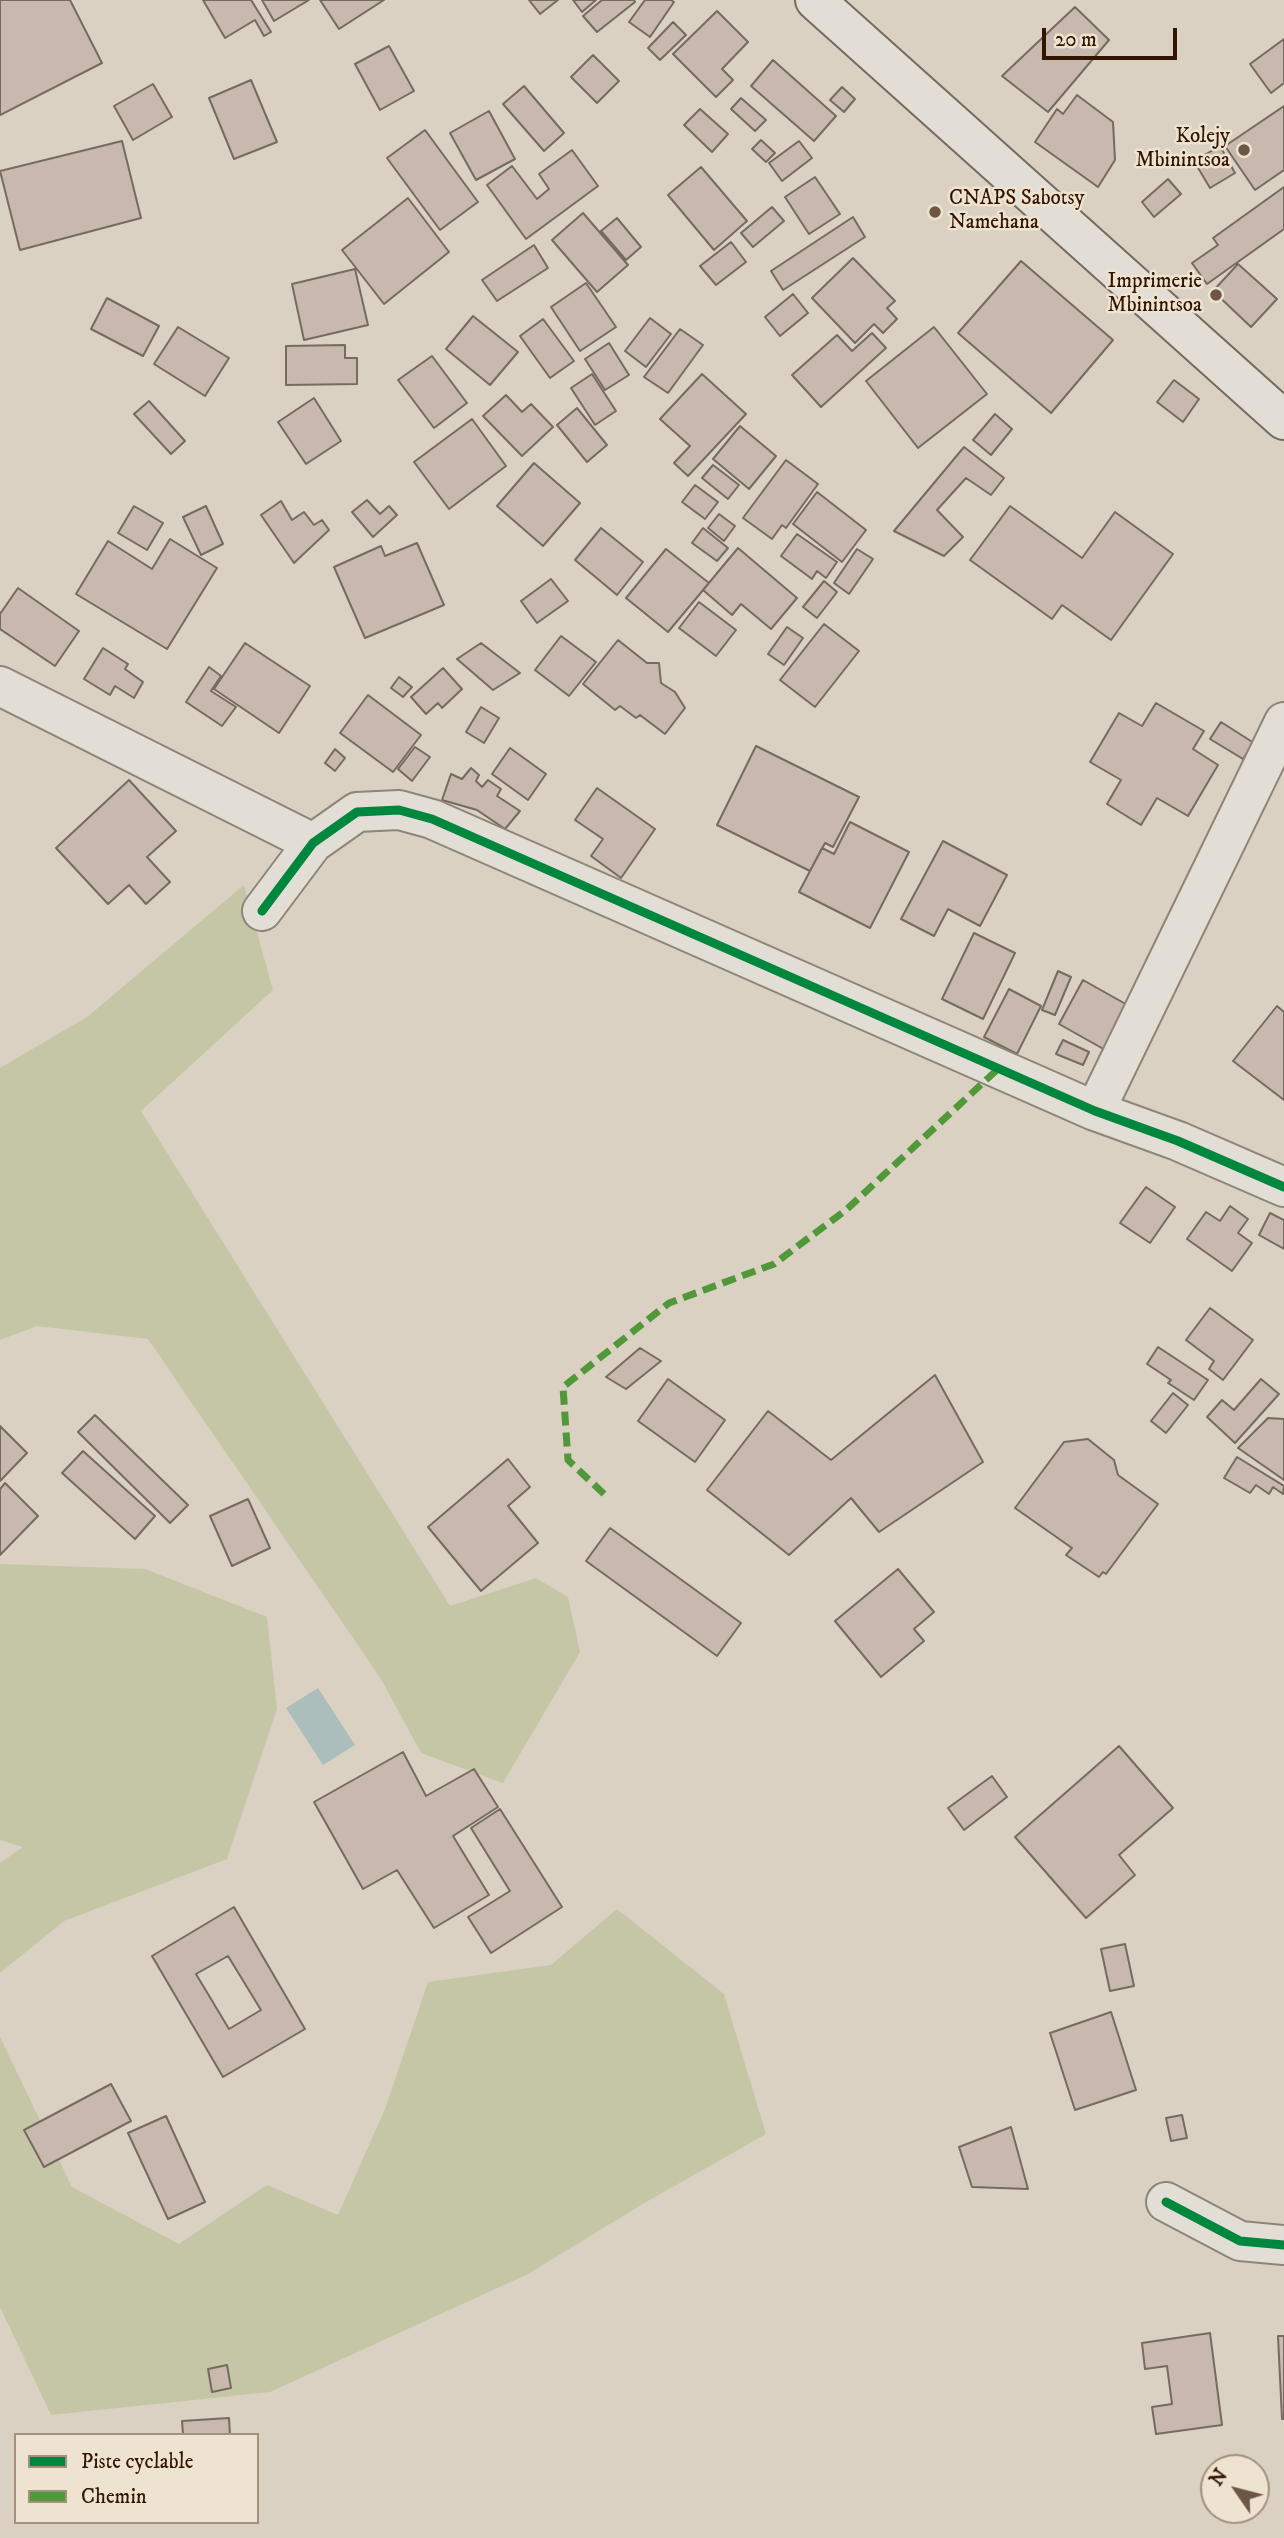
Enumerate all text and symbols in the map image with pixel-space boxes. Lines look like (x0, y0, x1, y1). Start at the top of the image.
scale bar (1046, 14, 1181, 58)
text: 20 m (1055, 27, 1097, 53)
place label: Kolejy Mbinintsoa (1135, 125, 1230, 175)
marker: Kolejy Mbinintsoa (1236, 142, 1252, 158)
place label: CNAPS Sabotsy Namehana (949, 187, 1085, 237)
marker: CNAPS Sabotsy Namehana (927, 204, 943, 220)
place label: Imprimerie Mbinintsoa (1107, 270, 1202, 320)
marker: Imprimerie Mbinintsoa (1208, 287, 1224, 303)
legend (14, 2433, 259, 2524)
text: Piste cyclable (81, 2449, 193, 2475)
north arrow (1200, 2454, 1270, 2524)
text: N (1205, 2465, 1233, 2491)
text: Chemin (81, 2484, 147, 2510)

